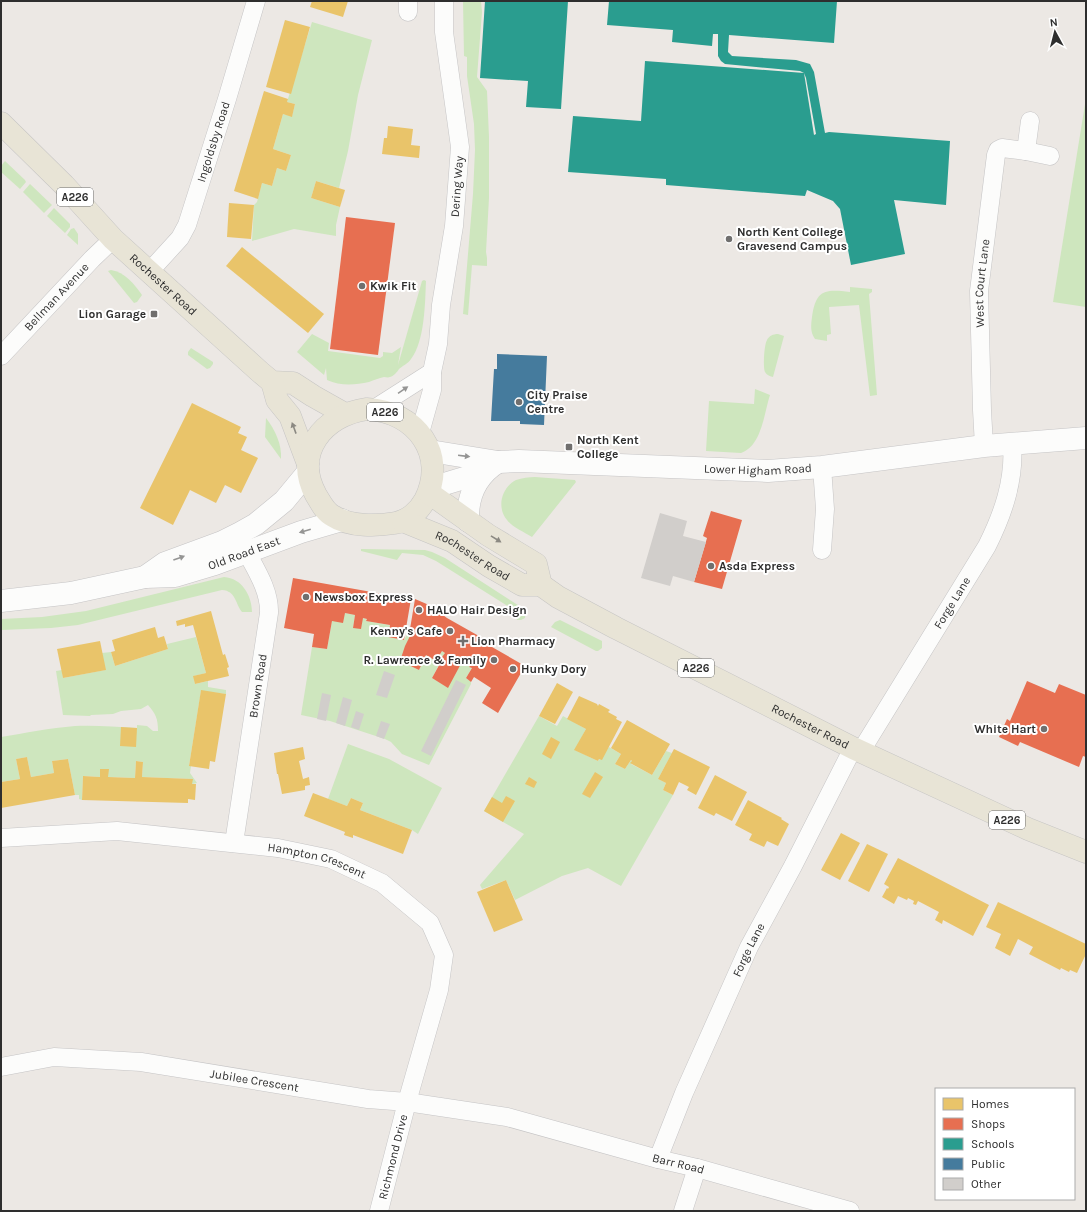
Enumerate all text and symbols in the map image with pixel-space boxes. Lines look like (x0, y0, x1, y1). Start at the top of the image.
north arrow (1035, 12, 1075, 52)
text: N (1049, 16, 1059, 30)
street label: Ingoldsby Road (194, 100, 233, 184)
street label: Dering Way (448, 155, 466, 218)
road number: A226 (57, 188, 93, 206)
place label: North Kent College Gravesend Campus (737, 225, 847, 253)
marker: North Kent College Gravesend Campus (724, 234, 734, 244)
street label: West Court Lane (972, 238, 992, 328)
street label: Rochester Road (127, 251, 200, 318)
street label: Bellman Avenue (21, 260, 92, 334)
place label: Kwik Fit (370, 279, 417, 293)
marker: Kwik Fit (357, 281, 367, 291)
place label: Lion Garage (79, 307, 146, 321)
marker: Lion Garage (149, 309, 159, 319)
one-way arrow (398, 386, 408, 394)
place label: City Praise Centre (527, 388, 588, 416)
marker: City Praise Centre (514, 397, 524, 407)
road number: A226 (367, 403, 403, 421)
one-way arrow (291, 421, 297, 433)
place label: North Kent College (577, 433, 639, 461)
marker: North Kent College (564, 442, 574, 452)
one-way arrow (458, 453, 470, 460)
street label: Lower Higham Road (704, 461, 812, 478)
one-way arrow (298, 528, 310, 534)
street label: Rochester Road (433, 528, 513, 584)
street label: Old Road East (206, 533, 283, 573)
one-way arrow (491, 535, 501, 543)
one-way arrow (173, 554, 185, 560)
place label: Asda Express (719, 559, 795, 573)
marker: Asda Express (706, 561, 716, 571)
street label: Forge Lane (931, 574, 973, 631)
place label: Newsbox Express (314, 590, 413, 604)
marker: Newsbox Express (301, 592, 311, 602)
place label: HALO Hair Design (427, 603, 527, 617)
marker: HALO Hair Design (414, 605, 424, 615)
place label: Kenny's Cafe (370, 624, 442, 638)
marker: Kenny's Cafe (445, 626, 455, 636)
place label: Lion Pharmacy (471, 634, 555, 648)
marker: Lion Pharmacy (458, 636, 468, 646)
street label: Brown Road (246, 653, 270, 719)
place label: R. Lawrence & Family (363, 653, 486, 667)
marker: R. Lawrence & Family (489, 655, 499, 665)
road number: A226 (678, 659, 714, 677)
place label: Hunky Dory (521, 662, 586, 676)
marker: Hunky Dory (508, 664, 518, 674)
street label: Rochester Road (769, 701, 852, 752)
place label: White Hart (974, 722, 1036, 736)
marker: White Hart (1039, 724, 1049, 734)
road number: A226 (989, 811, 1025, 829)
street label: Hampton Crescent (267, 840, 369, 882)
street label: Forge Lane (730, 921, 768, 979)
street label: Jubilee Crescent (209, 1066, 300, 1095)
legend (935, 1088, 1075, 1200)
text: Homes (971, 1097, 1009, 1111)
street label: Richmond Drive (376, 1113, 410, 1201)
text: Shops (971, 1117, 1005, 1131)
text: Schools (971, 1137, 1014, 1151)
street label: Barr Road (651, 1151, 706, 1177)
text: Public (971, 1157, 1005, 1171)
text: Other (971, 1177, 1002, 1191)

